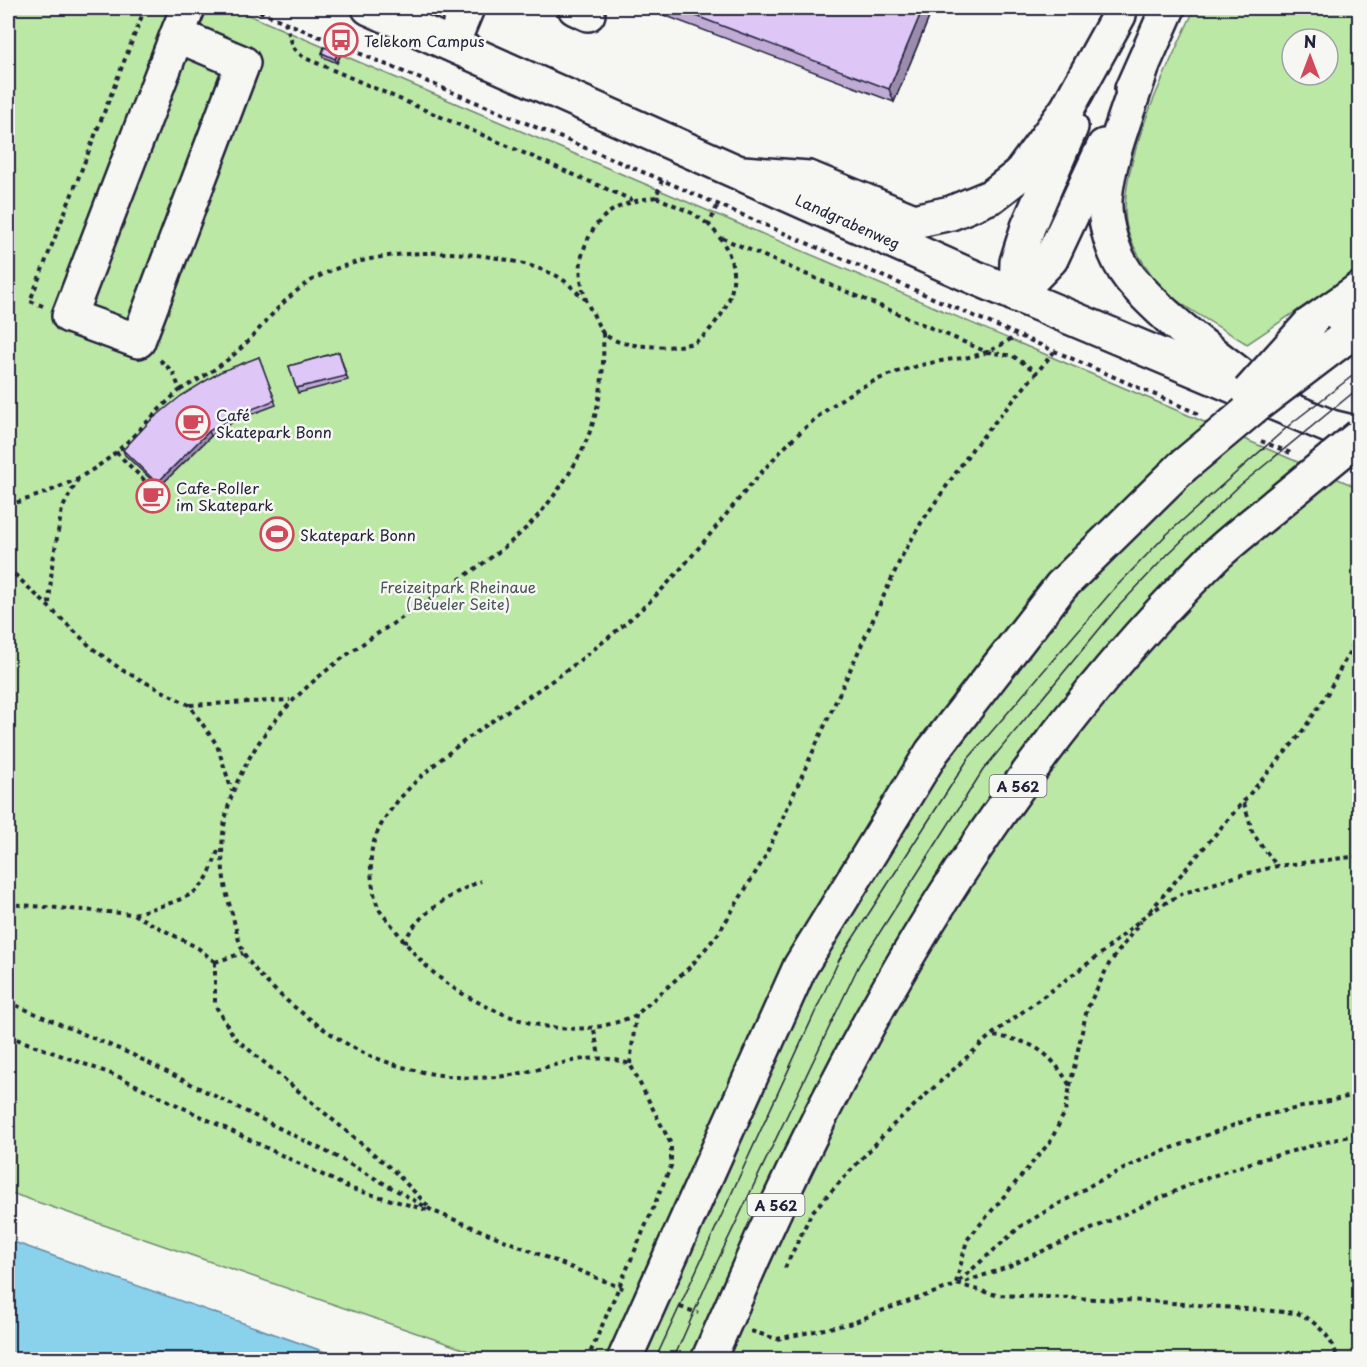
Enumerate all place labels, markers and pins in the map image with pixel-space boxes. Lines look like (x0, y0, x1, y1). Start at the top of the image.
bus stop icon: Telekom Campus (323, 22, 359, 58)
place label: Telekom Campus (364, 29, 485, 52)
place label: Café Skatepark Bonn (216, 403, 332, 443)
cafe icon: Café Skatepark Bonn (175, 405, 211, 441)
place label: Cafe-Roller im Skatepark (176, 476, 273, 516)
cafe icon: Cafe-Roller im Skatepark (135, 478, 171, 514)
sports icon: Skatepark Bonn (259, 516, 295, 552)
place label: Skatepark Bonn (300, 523, 416, 546)

